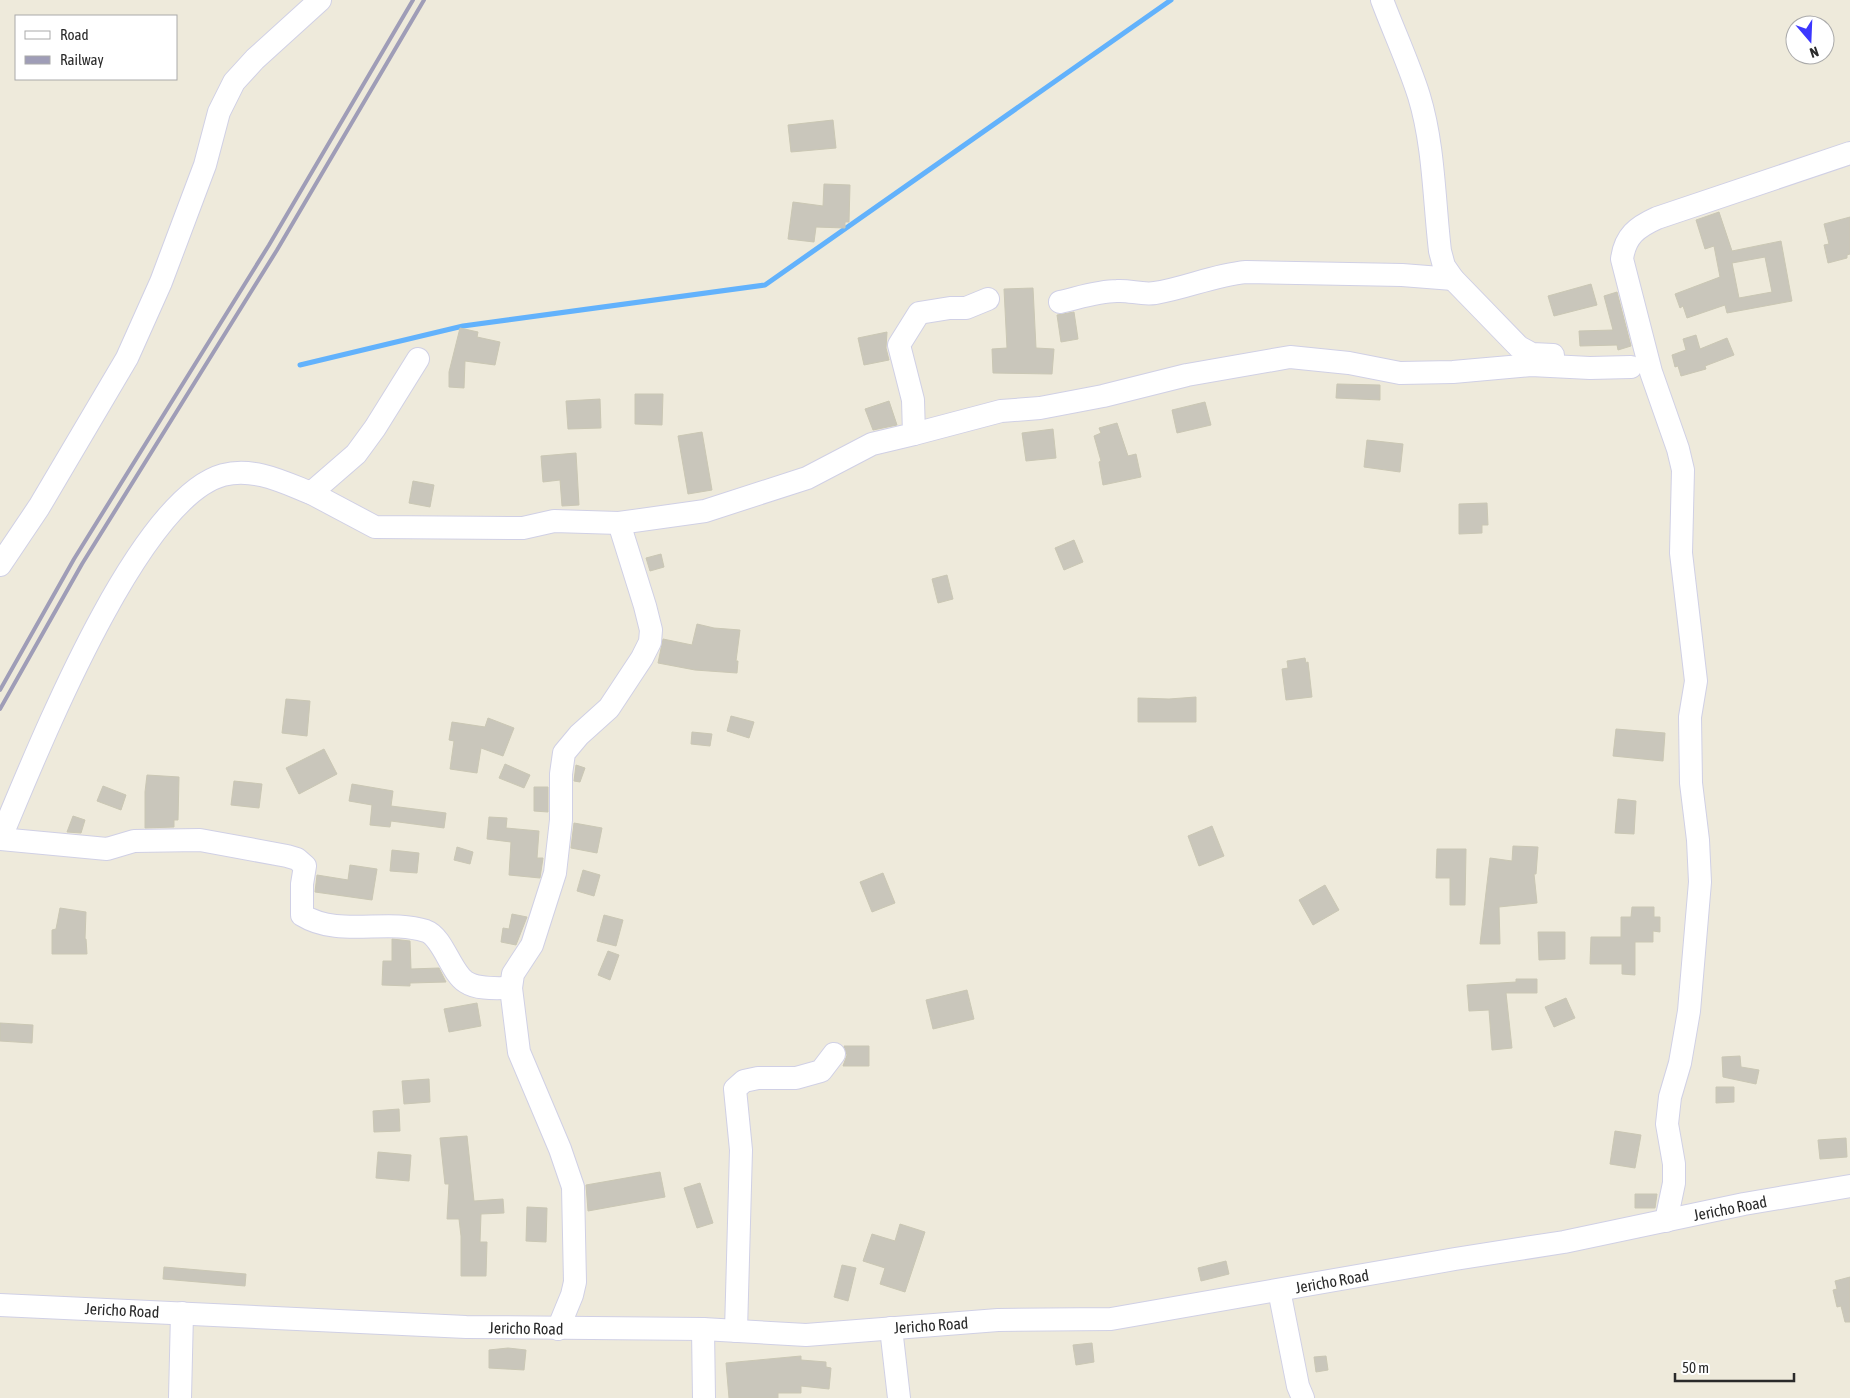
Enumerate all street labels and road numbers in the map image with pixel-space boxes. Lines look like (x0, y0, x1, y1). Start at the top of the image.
street label: Jericho Road (1692, 1192, 1768, 1224)
street label: Jericho Road (1294, 1266, 1370, 1296)
street label: Jericho Road (84, 1299, 160, 1321)
street label: Jericho Road (893, 1313, 969, 1337)
street label: Jericho Road (488, 1318, 564, 1338)

